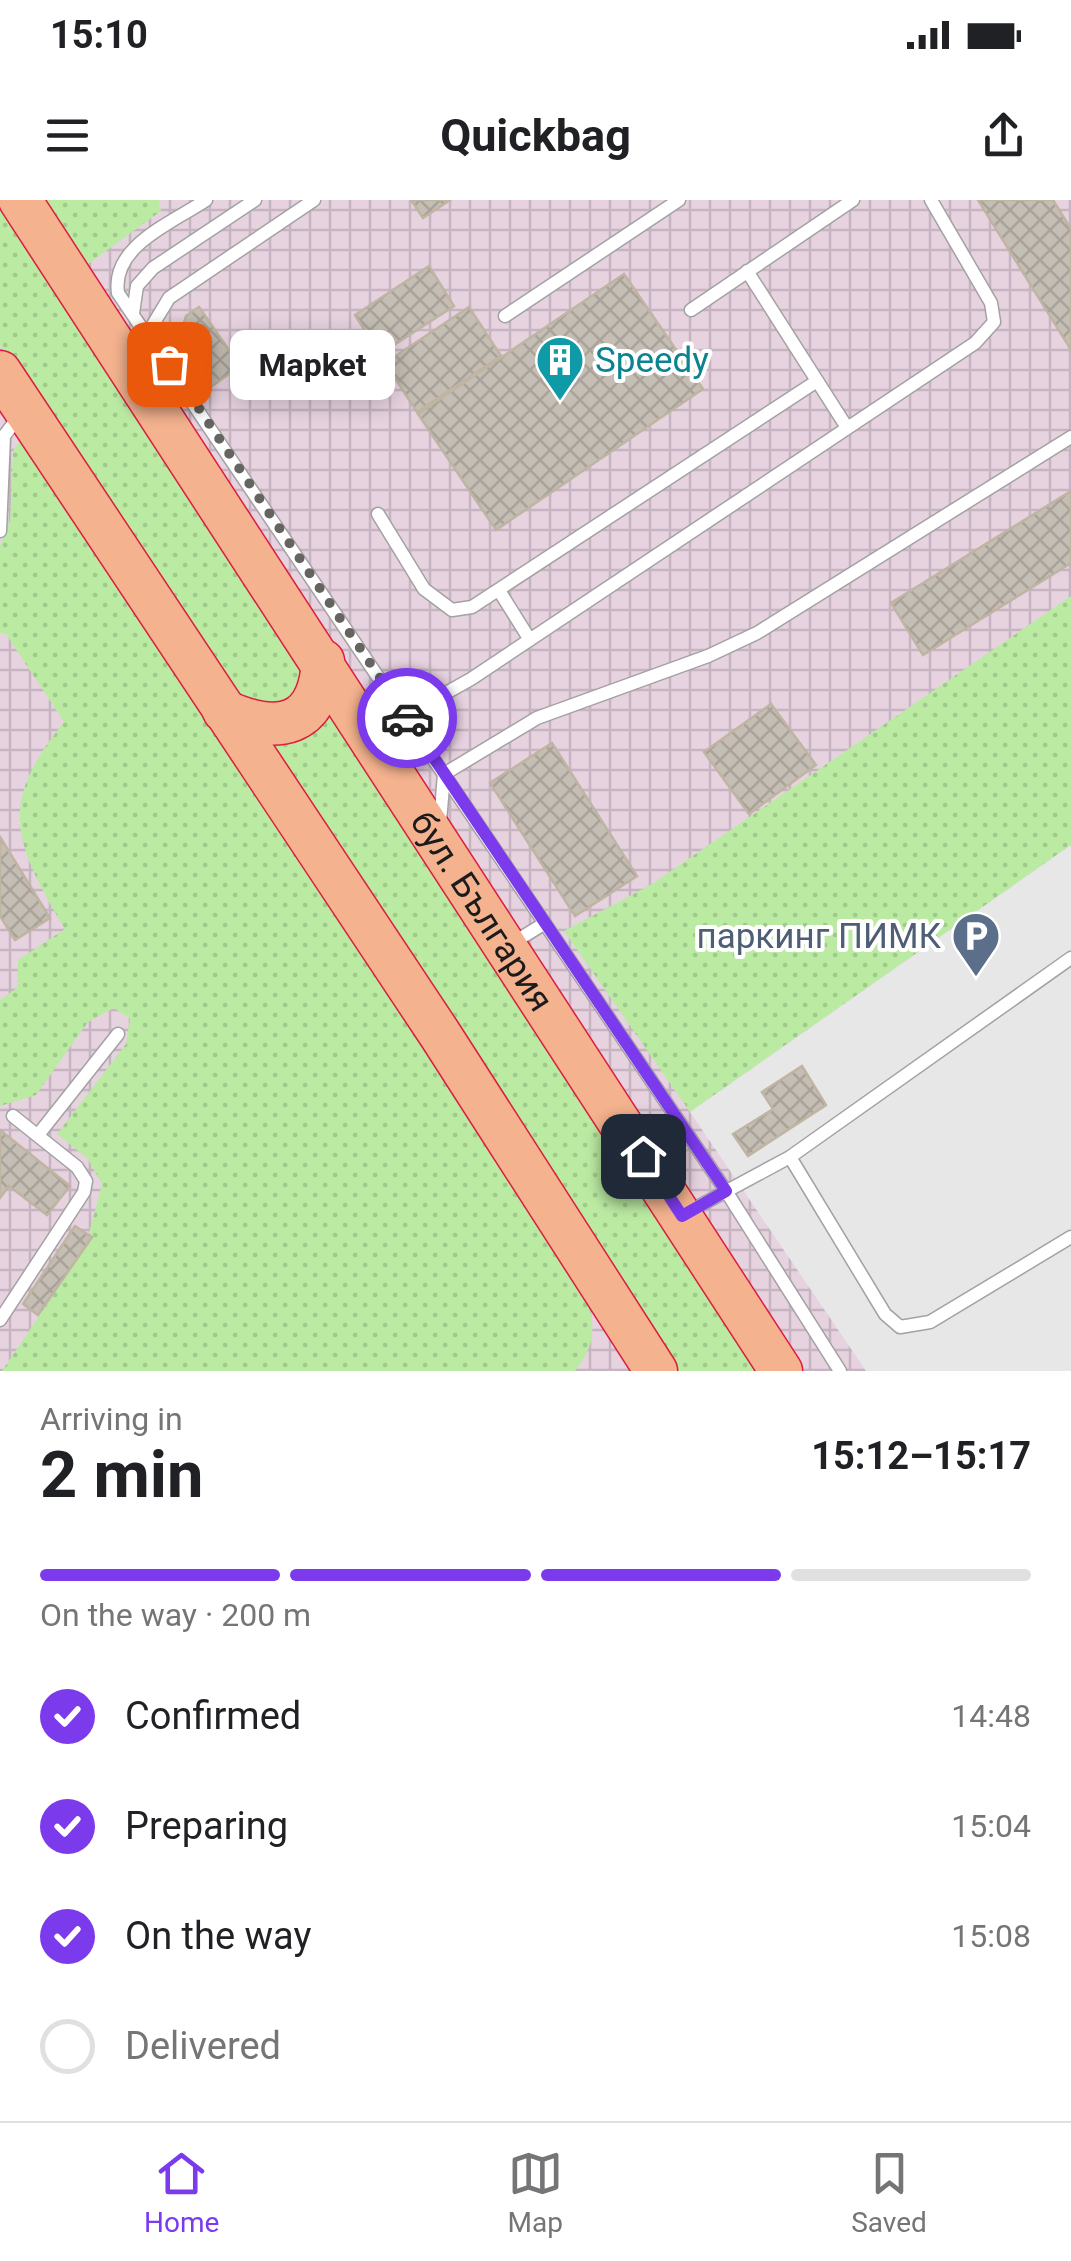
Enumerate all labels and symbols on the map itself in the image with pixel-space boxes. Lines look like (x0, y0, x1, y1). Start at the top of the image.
pin (127, 322, 212, 407)
callout: Mapket (229, 329, 394, 399)
building icon: Speedy (534, 334, 586, 402)
place label: Speedy (595, 340, 709, 381)
courier (357, 668, 457, 768)
street label: бул. България (402, 803, 562, 1019)
parking icon: паркинг ПИМК (950, 910, 1002, 978)
place label: паркинг ПИМК (696, 916, 942, 957)
pin (601, 1114, 686, 1199)

